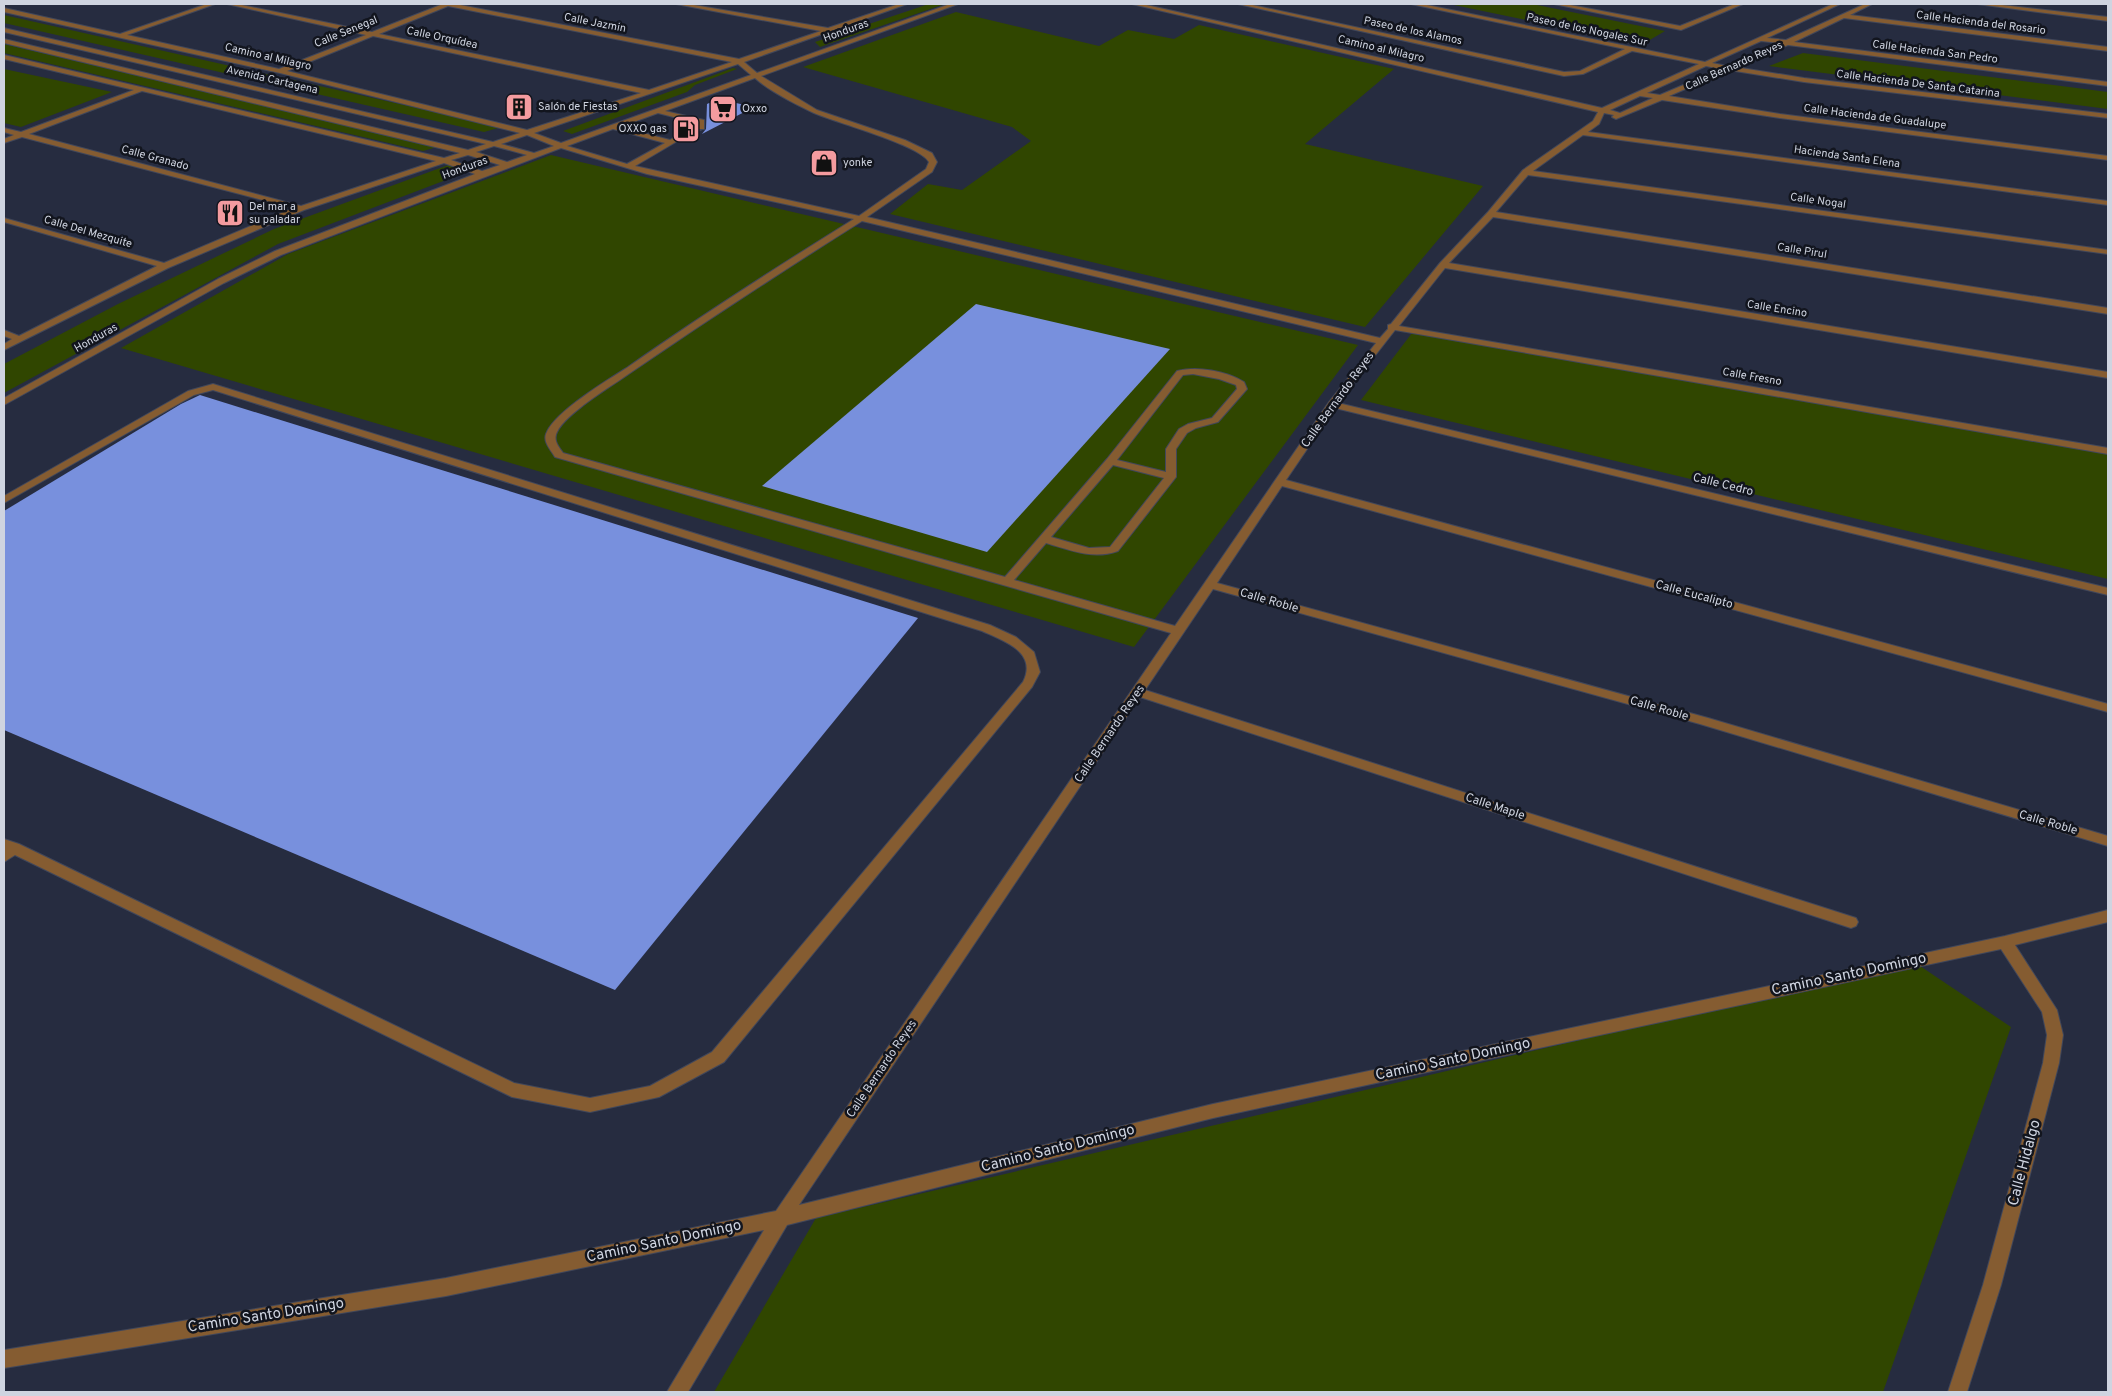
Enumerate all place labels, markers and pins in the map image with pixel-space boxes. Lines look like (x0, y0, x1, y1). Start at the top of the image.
building icon: Salón de Fiestas (504, 92, 534, 122)
supermarket icon: Oxxo (708, 94, 738, 124)
place label: Salón de Fiestas (538, 100, 618, 114)
place label: Oxxo (742, 102, 767, 116)
fuel station icon: OXXO gas (671, 114, 701, 144)
place label: OXXO gas (618, 122, 667, 136)
shop icon: yonke (809, 148, 839, 178)
place label: yonke (843, 156, 873, 170)
restaurant icon: Del mar a su paladar (215, 198, 245, 228)
place label: Del mar a su paladar (249, 200, 301, 227)

